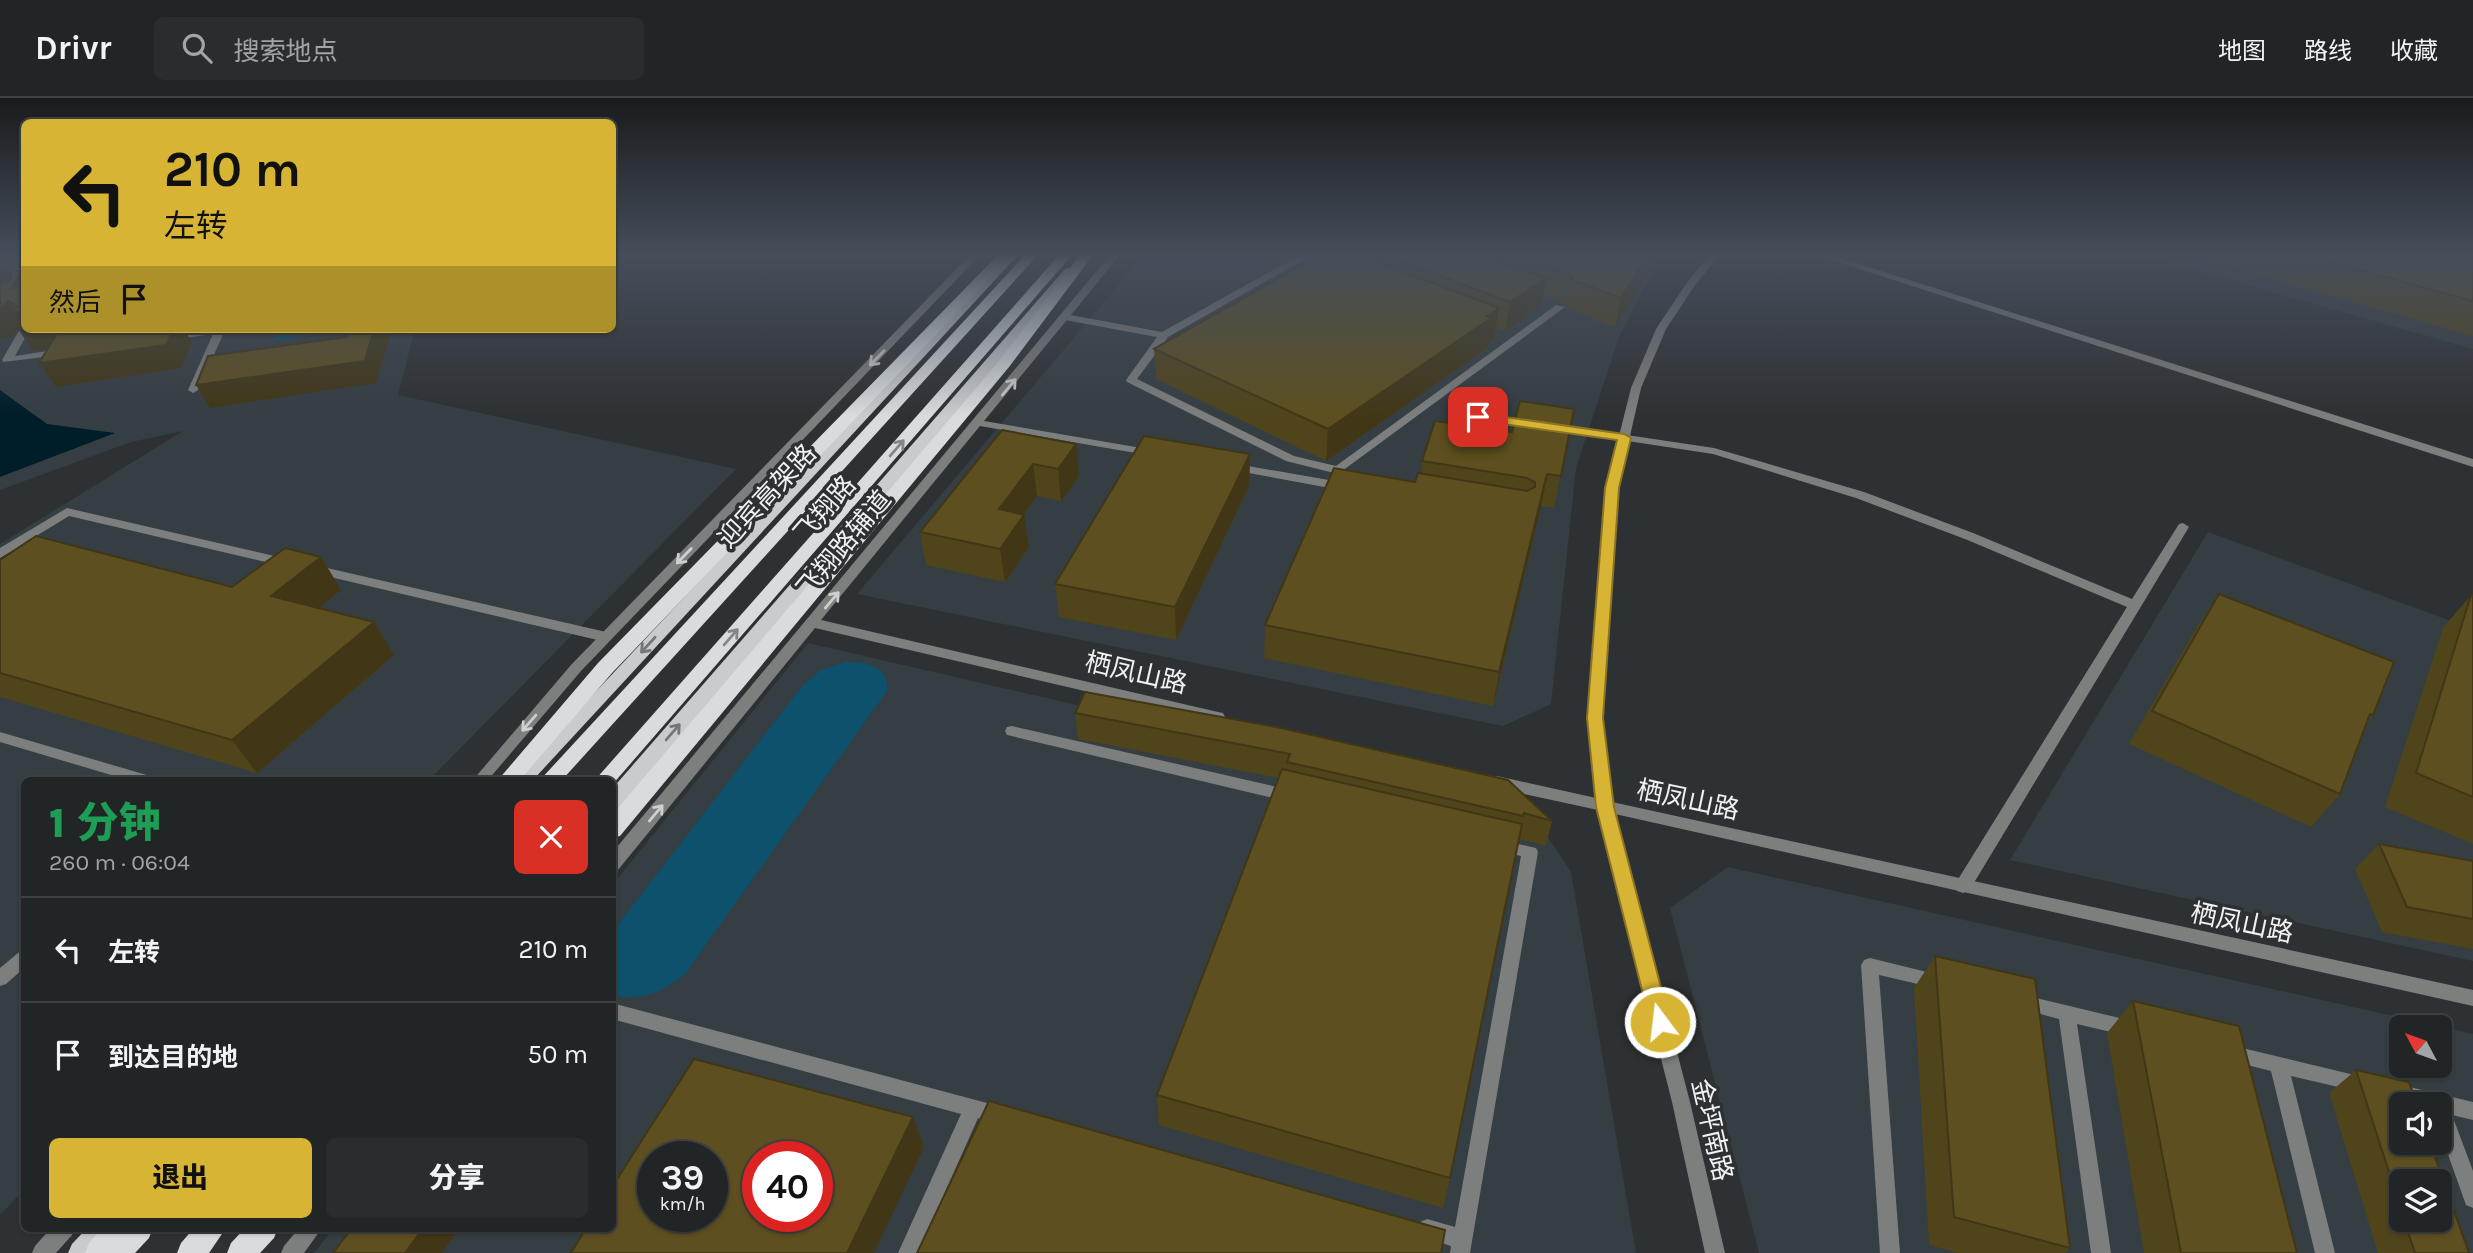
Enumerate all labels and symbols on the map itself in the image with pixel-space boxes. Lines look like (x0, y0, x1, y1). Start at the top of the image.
one-way arrow (868, 349, 885, 366)
one-way arrow (1001, 378, 1016, 396)
pin (1448, 387, 1508, 447)
street label: 迎宾高架路 (711, 438, 823, 554)
one-way arrow (889, 439, 905, 457)
street label: 飞翔路 (788, 469, 862, 549)
street label: 飞翔路辅道 (790, 484, 898, 604)
one-way arrow (676, 547, 693, 564)
one-way arrow (825, 591, 840, 609)
one-way arrow (723, 628, 739, 646)
one-way arrow (639, 636, 656, 653)
street label: 栖凤山路 (1082, 646, 1190, 700)
one-way arrow (521, 713, 537, 731)
one-way arrow (665, 724, 681, 742)
street label: 栖凤山路 (1634, 774, 1742, 826)
one-way arrow (648, 804, 664, 822)
street label: 栖凤山路 (2188, 897, 2296, 949)
position arrow (1623, 985, 1697, 1059)
north arrow (2389, 1015, 2452, 1078)
street label: 金坪南路 (1685, 1076, 1739, 1184)
speed limit sign: 40 (742, 1141, 833, 1232)

